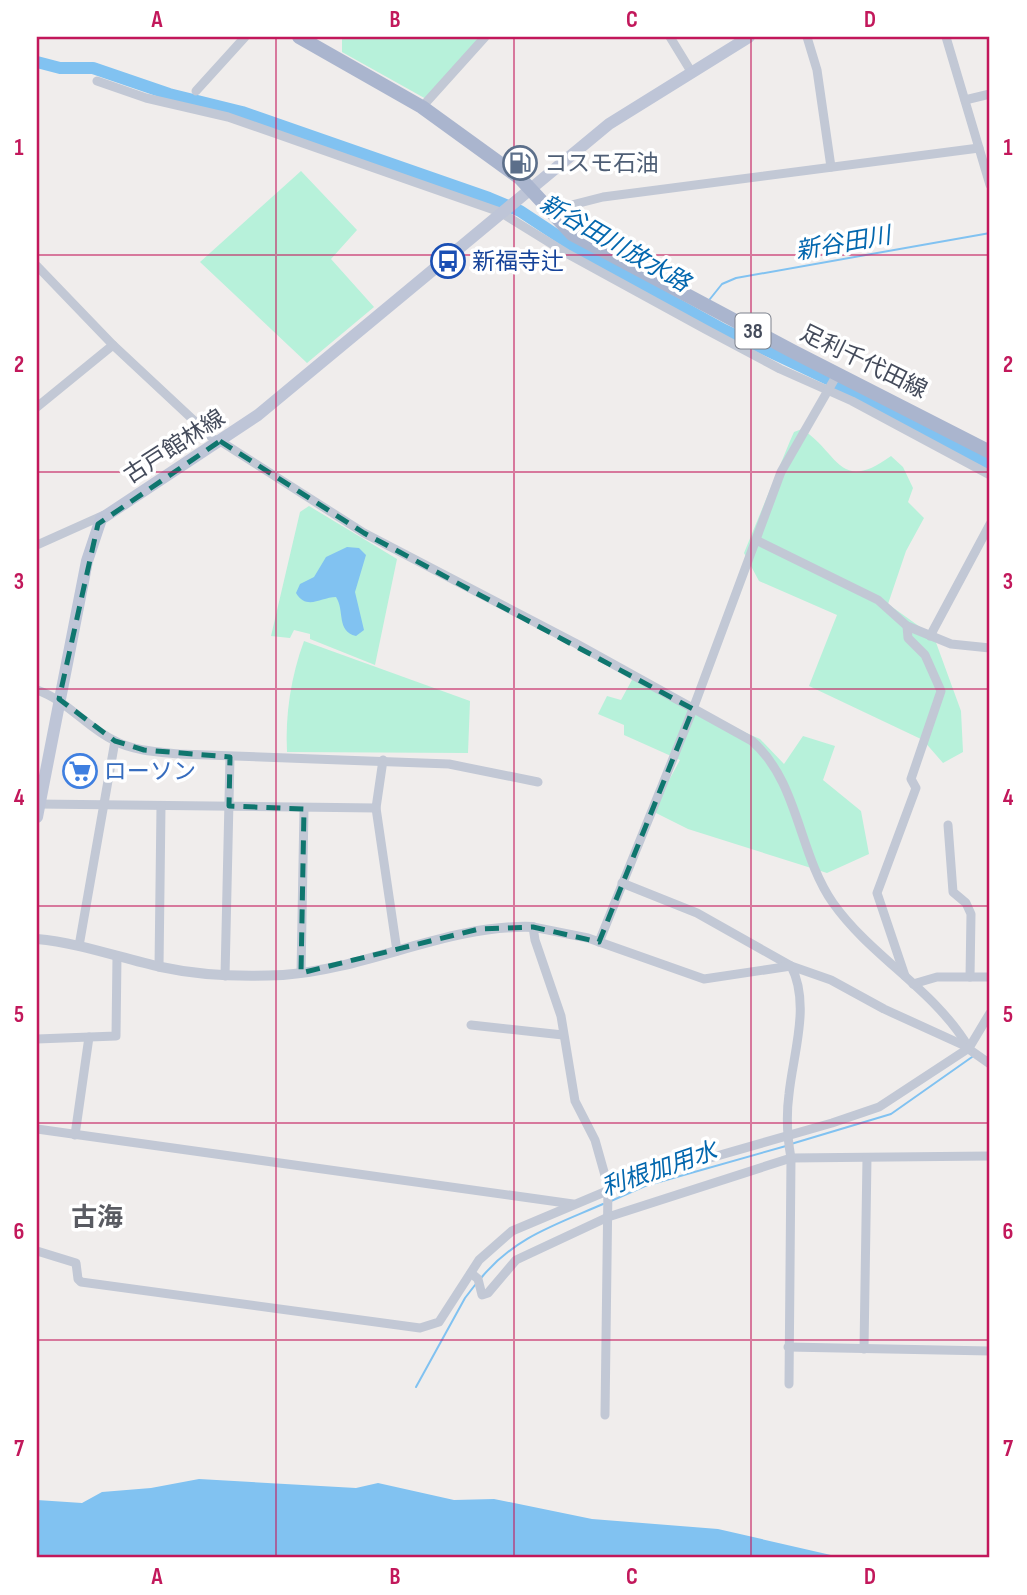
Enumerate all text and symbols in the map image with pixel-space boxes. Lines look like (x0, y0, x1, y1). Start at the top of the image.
text: A (151, 6, 164, 34)
text: B (390, 6, 401, 34)
text: C (626, 6, 638, 34)
text: D (864, 6, 876, 34)
text: 1 (14, 134, 24, 162)
text: 1 (1003, 134, 1013, 162)
fuel station icon: コスモ石油 (501, 144, 539, 182)
place label: コスモ石油 (544, 150, 659, 178)
water label: 新谷田川放水路 (535, 189, 696, 299)
water label: 新谷田川 (793, 220, 896, 266)
bus stop icon: 新福寺辻 (429, 242, 467, 280)
place label: 新福寺辻 (472, 248, 564, 276)
road number: 38 (736, 314, 770, 348)
street label: 足利千代田線 (795, 319, 932, 405)
text: 2 (14, 351, 24, 379)
text: 2 (1003, 351, 1013, 379)
street label: 古戸館林線 (119, 404, 230, 490)
text: 3 (14, 568, 24, 596)
text: 3 (1003, 568, 1013, 596)
supermarket icon: ローソン (61, 752, 99, 790)
place label: ローソン (104, 758, 196, 786)
text: 4 (14, 784, 25, 812)
text: 4 (1003, 784, 1014, 812)
text: 5 (14, 1001, 24, 1029)
text: 5 (1003, 1001, 1013, 1029)
water label: 利根加用水 (598, 1135, 723, 1203)
district label: 古海 (71, 1203, 123, 1234)
text: 6 (14, 1218, 24, 1246)
text: 6 (1003, 1218, 1013, 1246)
text: 7 (14, 1435, 24, 1463)
text: 7 (1003, 1435, 1013, 1463)
text: A (151, 1563, 164, 1591)
text: B (390, 1563, 401, 1591)
text: C (626, 1563, 638, 1591)
text: D (864, 1563, 876, 1591)

